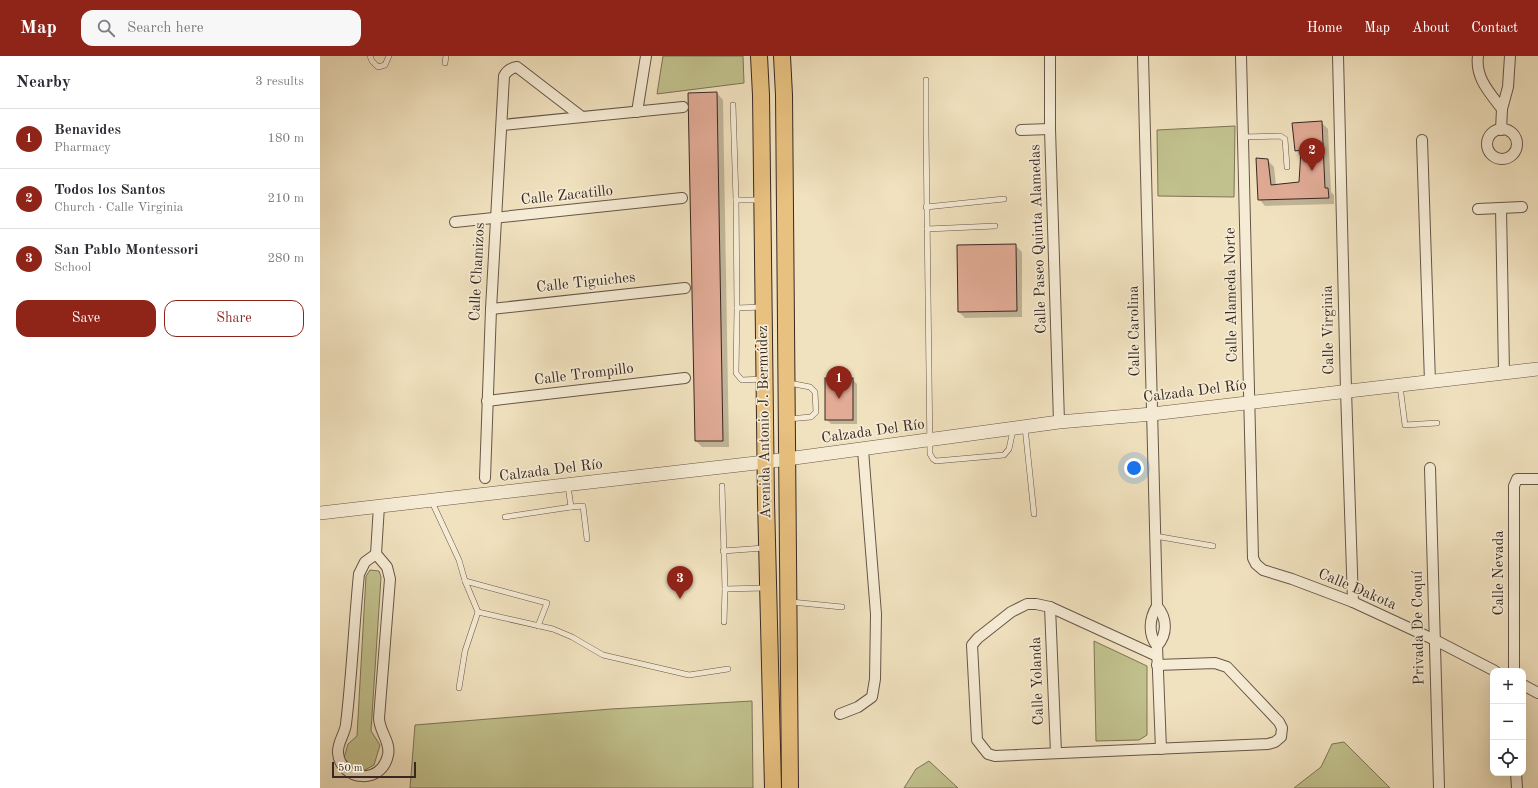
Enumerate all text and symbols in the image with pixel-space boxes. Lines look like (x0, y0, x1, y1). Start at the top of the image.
search box (81, 10, 361, 46)
icon: search (95, 17, 117, 39)
text: Map (20, 19, 57, 38)
text: Search here (127, 21, 204, 36)
text: Home (1307, 21, 1342, 35)
text: Map (1364, 21, 1390, 35)
text: About (1412, 21, 1449, 35)
text: Contact (1471, 21, 1518, 35)
text: Nearby (16, 74, 71, 91)
text: 3 results (255, 75, 304, 88)
text: Benavides (54, 123, 121, 138)
text: 1 (25, 132, 33, 145)
text: 180 m (267, 132, 304, 145)
pin: 2 (1299, 138, 1325, 171)
text: Pharmacy (54, 141, 111, 154)
street label: Calle Paseo Quinta Alamedas (1028, 144, 1050, 334)
text: Todos los Santos (54, 183, 165, 198)
street label: Calle Zacatillo (520, 184, 614, 208)
text: 2 (25, 192, 33, 205)
text: 210 m (267, 192, 304, 205)
text: Church · Calle Virginia (54, 201, 183, 214)
street label: Calle Chamizos (468, 222, 488, 322)
street label: Calle Alameda Norte (1223, 227, 1241, 363)
text: San Pablo Montessori (54, 243, 198, 258)
text: 3 (25, 252, 33, 265)
text: 280 m (267, 252, 304, 265)
text: School (54, 261, 91, 274)
street label: Calle Tiguiches (536, 270, 636, 296)
street label: Calle Carolina (1127, 285, 1143, 377)
street label: Calle Virginia (1321, 285, 1337, 375)
button: Save (16, 300, 156, 337)
button: Share (164, 300, 304, 337)
street label: Avenida Antonio J. Bermúdez (756, 325, 774, 519)
street label: Calle Trompillo (533, 361, 635, 389)
pin: 1 (826, 366, 852, 399)
street label: Calzada Del Río (1142, 378, 1248, 406)
street label: Calzada Del Río (820, 417, 926, 447)
street label: Calzada Del Río (498, 457, 604, 485)
your location (1124, 458, 1144, 478)
street label: Calle Nevada (1492, 530, 1507, 616)
pin: 3 (667, 566, 693, 599)
street label: Calle Dakota (1316, 567, 1399, 613)
street label: Privada De Coquí (1410, 570, 1427, 685)
street label: Calle Yolanda (1029, 636, 1047, 726)
map controls (1490, 668, 1526, 776)
button: + (1490, 668, 1526, 704)
button: − (1490, 704, 1526, 740)
button: locate (1490, 740, 1526, 776)
scale bar (332, 760, 416, 779)
text: 50 m (338, 763, 363, 774)

